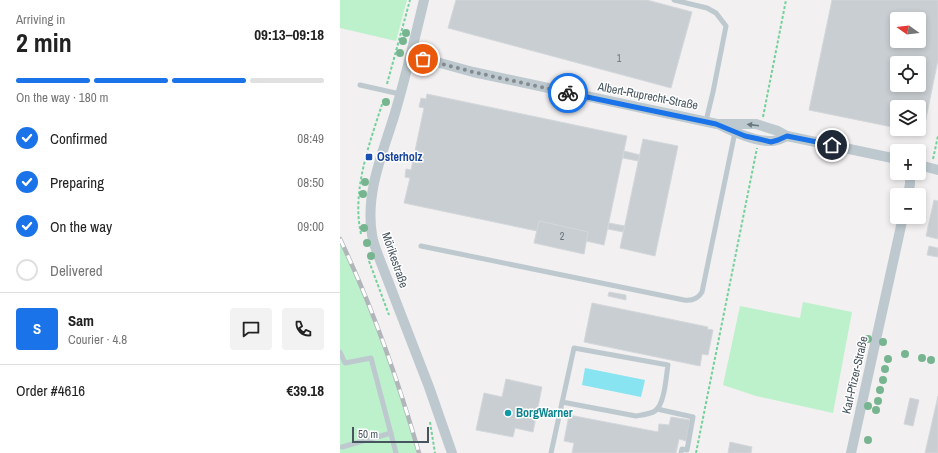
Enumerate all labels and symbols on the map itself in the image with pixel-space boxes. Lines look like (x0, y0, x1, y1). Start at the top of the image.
north arrow (890, 12, 926, 48)
pin (406, 42, 440, 76)
house number: 1 (617, 52, 622, 65)
courier (548, 73, 588, 113)
street label: Albert-Ruprecht-Straße (596, 78, 699, 114)
one-way arrow (747, 121, 759, 128)
pin (815, 128, 849, 162)
place label: Osterholz (377, 149, 422, 165)
marker: Osterholz (364, 152, 374, 162)
street label: Mörikestraße (378, 230, 412, 290)
house number: 2 (560, 230, 565, 243)
street label: Karl-Pfizer-Straße (838, 335, 872, 415)
place label: BorgWarner (516, 405, 573, 421)
marker: BorgWarner (503, 408, 513, 418)
scale bar (352, 425, 429, 444)

